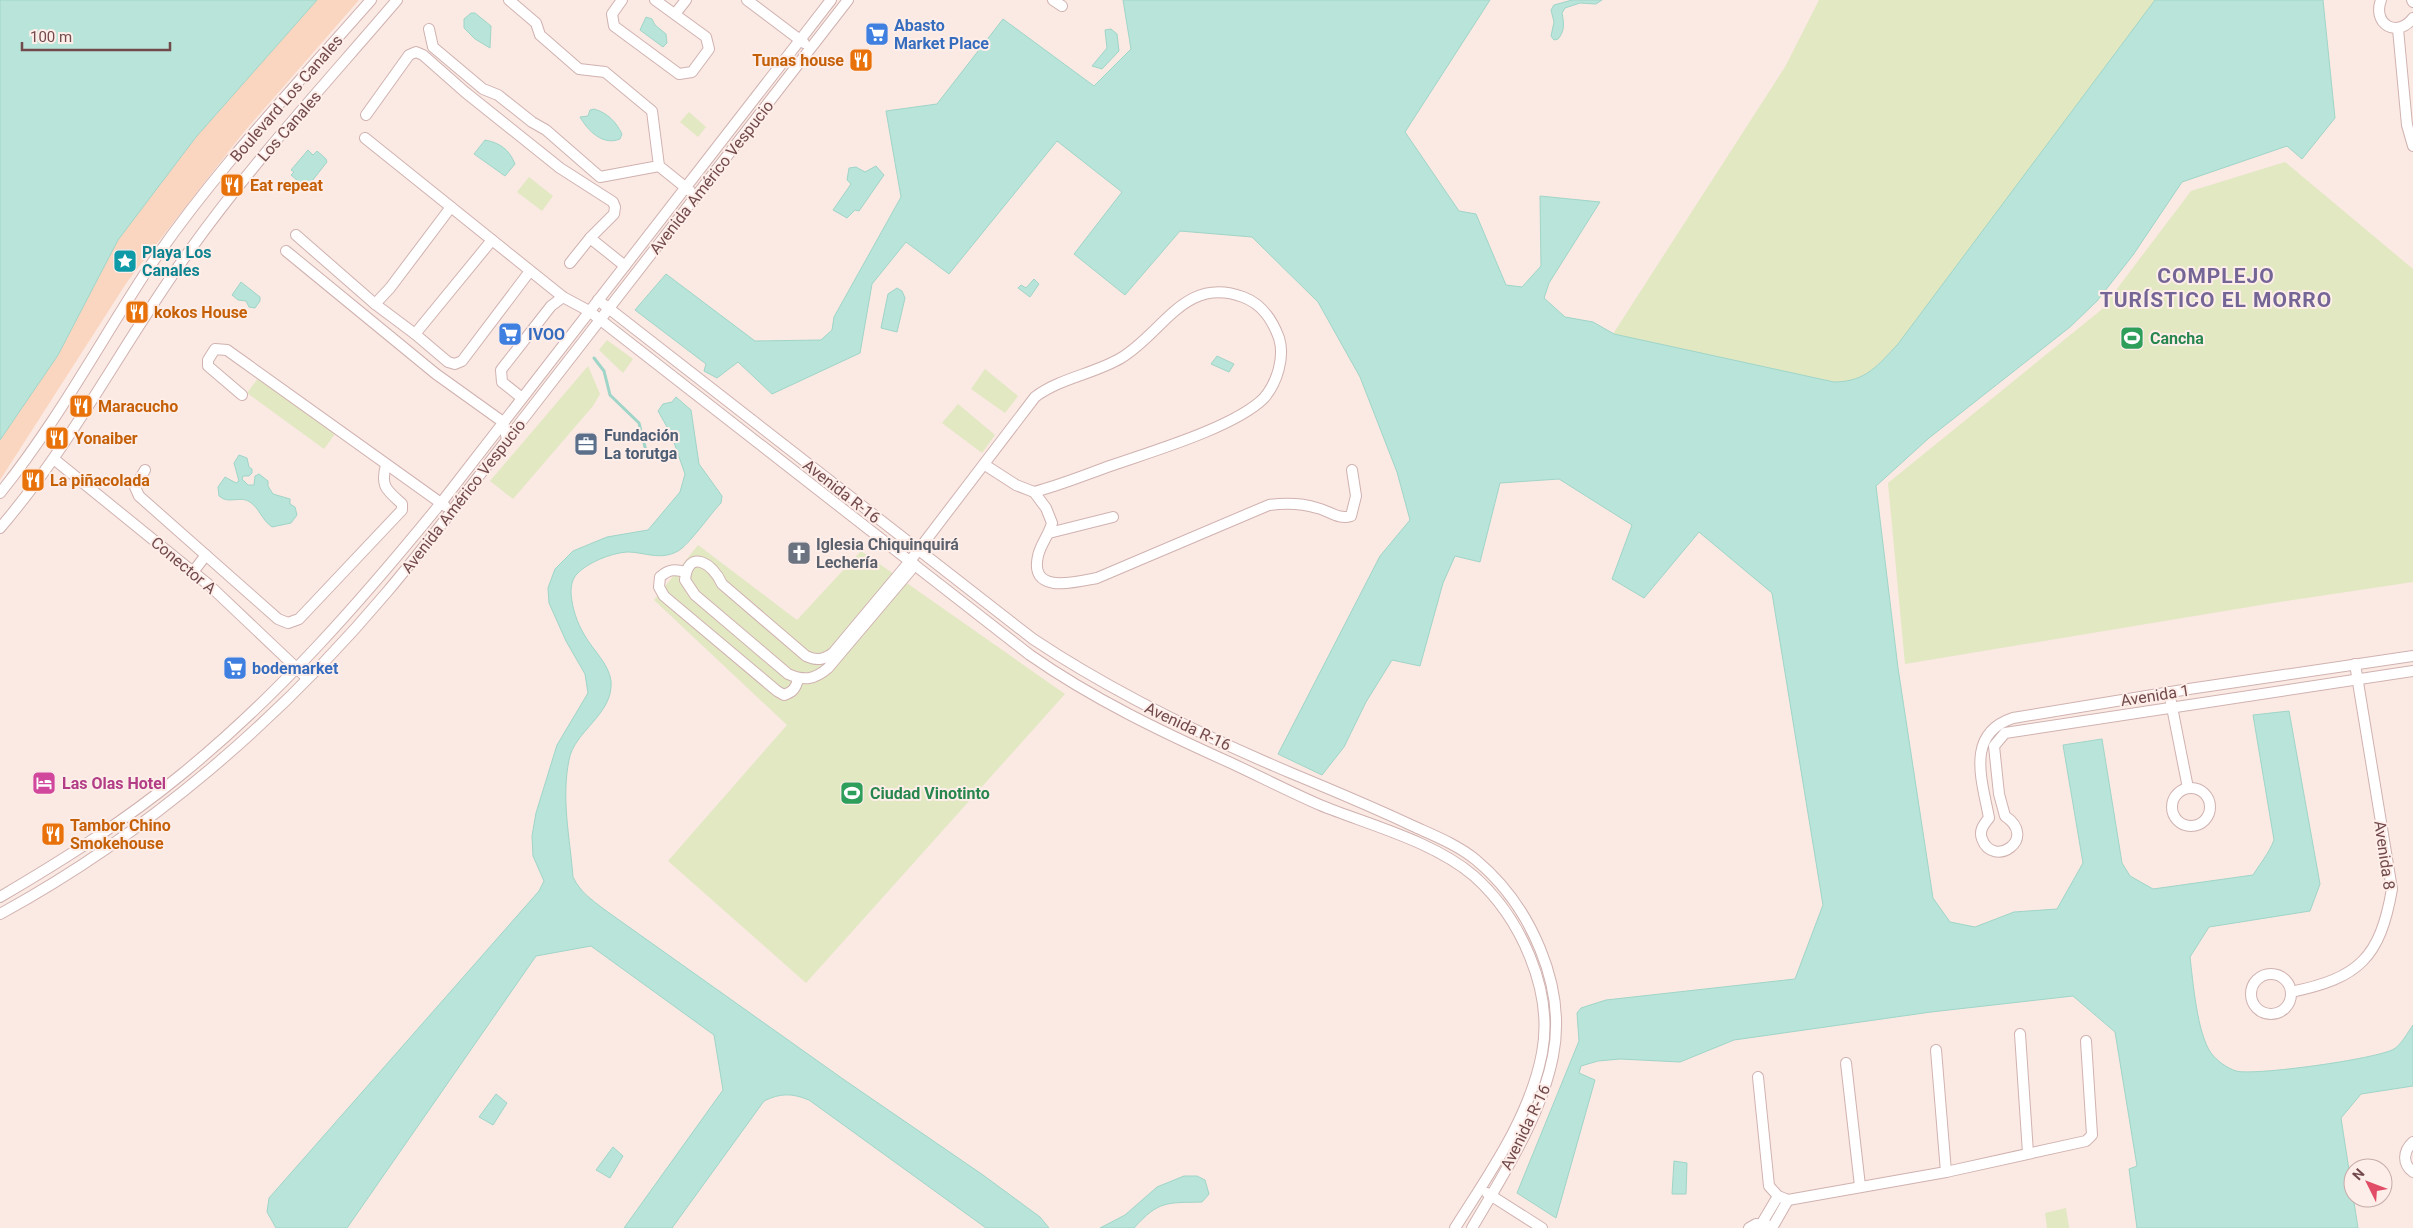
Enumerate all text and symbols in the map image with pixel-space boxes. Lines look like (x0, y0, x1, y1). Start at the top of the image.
place label: Abasto Market Place (894, 16, 989, 53)
scale bar (22, 20, 170, 52)
supermarket icon: Abasto Market Place (864, 21, 890, 47)
text: 100 m (30, 28, 72, 46)
street label: Boulevard Los Canales (226, 31, 346, 165)
restaurant icon: Tunas house (848, 47, 874, 73)
place label: Tunas house (752, 51, 844, 70)
street label: Los Canales (253, 87, 325, 165)
street label: Avenida Américo Vespucio (645, 97, 777, 258)
restaurant icon: Eat repeat (219, 172, 245, 198)
place label: Eat repeat (250, 176, 324, 195)
place label: Playa Los Canales (142, 243, 211, 280)
place icon: Playa Los Canales (112, 248, 138, 274)
district label: COMPLEJO TURÍSTICO EL MORRO (2100, 264, 2332, 312)
restaurant icon: kokos House (124, 299, 150, 325)
place label: kokos House (154, 303, 248, 322)
supermarket icon: IVOO (497, 321, 523, 347)
place label: IVOO (528, 325, 565, 344)
sports icon: Cancha (2119, 325, 2145, 351)
place label: Cancha (2150, 329, 2204, 348)
restaurant icon: Maracucho (68, 393, 94, 419)
place label: Maracucho (98, 397, 178, 416)
street label: Avenida Américo Vespucio (397, 416, 529, 577)
restaurant icon: Yonaiber (44, 425, 70, 451)
place label: Fundación La torutga (604, 426, 679, 463)
place label: Yonaiber (74, 429, 138, 448)
office icon: Fundación La torutga (573, 431, 599, 457)
street label: Avenida R-16 (799, 455, 884, 527)
restaurant icon: La piñacolada (20, 467, 46, 493)
place label: La piñacolada (50, 471, 150, 490)
street label: Conector A (147, 533, 221, 598)
place label: Iglesia Chiquinquirá Lechería (816, 535, 959, 572)
church icon: Iglesia Chiquinquirá Lechería (786, 540, 812, 566)
supermarket icon: bodemarket (222, 655, 248, 681)
place label: bodemarket (252, 659, 339, 678)
street label: Avenida 1 (2119, 681, 2191, 710)
street label: Avenida R-16 (1142, 698, 1234, 755)
hotel icon: Las Olas Hotel (31, 770, 57, 796)
place label: Las Olas Hotel (62, 774, 166, 793)
sports icon: Ciudad Vinotinto (839, 780, 865, 806)
place label: Ciudad Vinotinto (870, 784, 990, 803)
place label: Tambor Chino Smokehouse (70, 816, 171, 853)
street label: Avenida 8 (2370, 819, 2399, 891)
restaurant icon: Tambor Chino Smokehouse (40, 821, 66, 847)
street label: Avenida R-16 (1497, 1081, 1554, 1173)
north arrow (2343, 1158, 2393, 1208)
text: N (2349, 1165, 2368, 1183)

